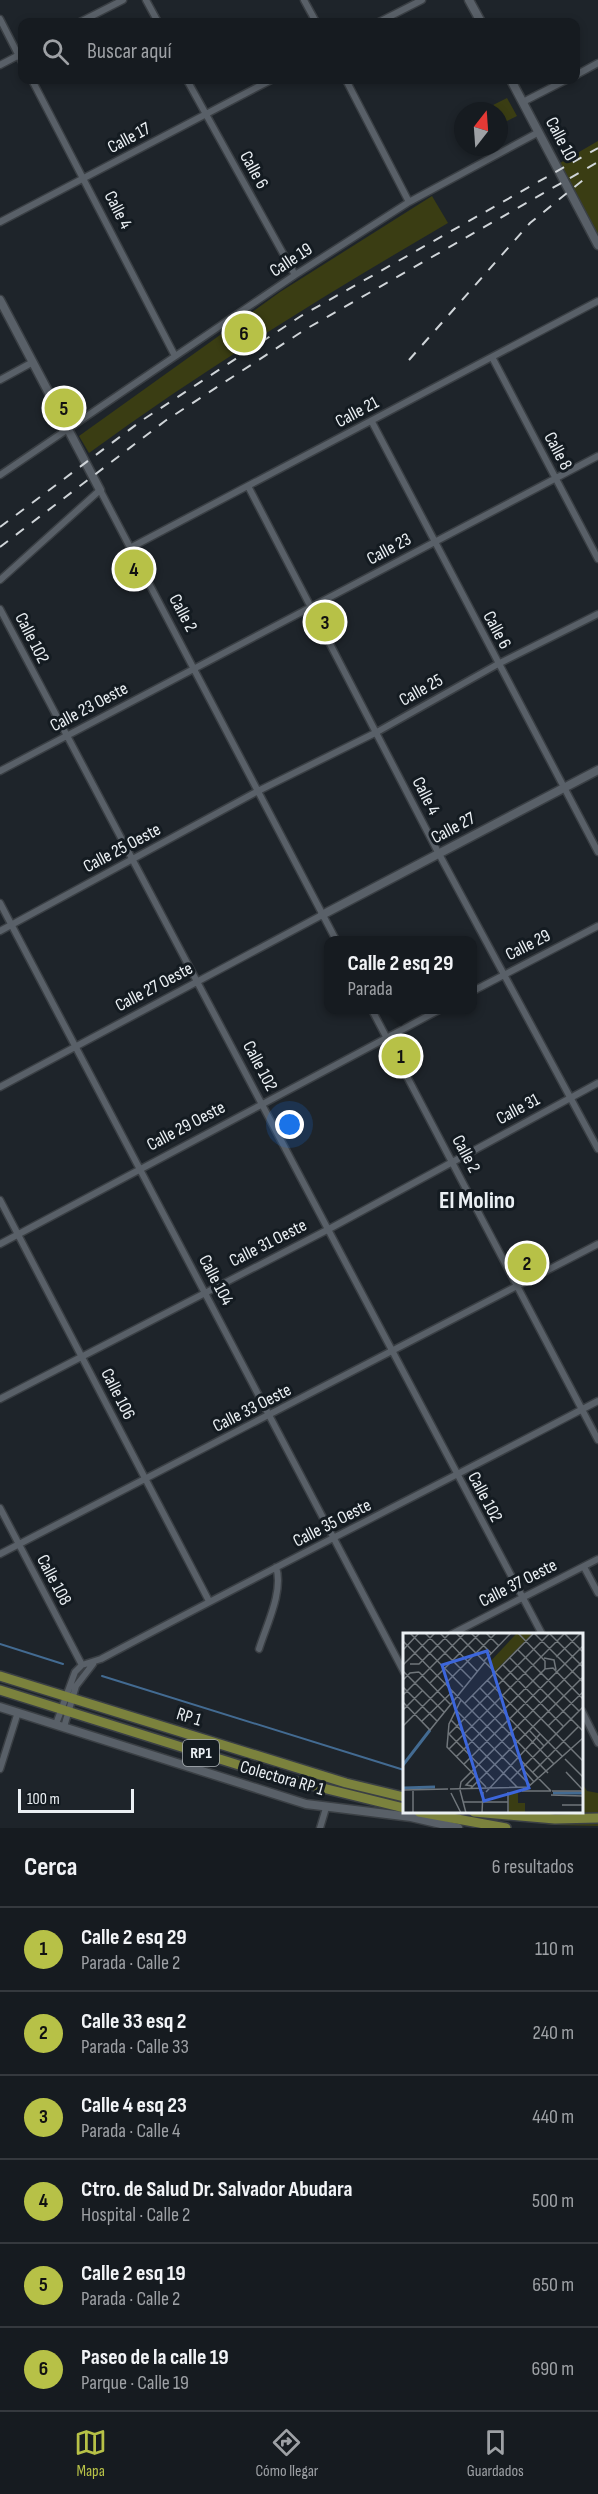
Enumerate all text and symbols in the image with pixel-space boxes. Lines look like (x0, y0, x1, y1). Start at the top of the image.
search box (18, 18, 580, 84)
icon: search (39, 35, 72, 68)
text: Buscar aquí (87, 38, 172, 65)
north arrow (454, 102, 508, 156)
street label: Calle 10 (541, 114, 581, 164)
street label: Calle 17 (104, 118, 155, 158)
street label: Calle 6 (235, 147, 273, 193)
street label: Calle 4 (100, 188, 137, 233)
street label: Calle 19 (266, 239, 316, 281)
pin: 6 (224, 310, 264, 356)
pin: 5 (44, 386, 84, 430)
street label: Calle 21 (332, 392, 383, 432)
street label: Calle 8 (539, 428, 577, 474)
street label: Calle 23 (363, 529, 415, 569)
pin: 4 (114, 546, 154, 592)
street label: Calle 2 (164, 591, 202, 635)
pin: 3 (306, 600, 344, 644)
street label: Calle 6 (478, 607, 516, 653)
street label: Calle 102 (10, 609, 54, 667)
street label: Calle 25 (395, 669, 447, 711)
street label: Calle 23 Oeste (46, 678, 132, 736)
street label: Calle 4 (408, 774, 445, 819)
street label: Calle 27 (427, 807, 479, 848)
street label: Calle 25 Oeste (80, 819, 164, 877)
street label: Calle 29 (502, 925, 554, 965)
popup (324, 936, 477, 1014)
text: Calle 2 esq 29 (348, 950, 453, 977)
street label: Calle 27 Oeste (112, 958, 196, 1016)
text: Parada (348, 977, 393, 1001)
pin: 1 (382, 1034, 420, 1078)
street label: Calle 102 (238, 1037, 282, 1095)
street label: Calle 31 (493, 1089, 544, 1129)
street label: Calle 29 Oeste (143, 1097, 229, 1155)
your location (275, 1110, 304, 1139)
street label: Calle 2 (447, 1132, 485, 1176)
district label: El Molino (439, 1186, 515, 1215)
street label: Calle 31 Oeste (226, 1215, 310, 1271)
pin: 2 (508, 1240, 546, 1286)
street label: Calle 104 (194, 1251, 238, 1309)
street label: Calle 106 (96, 1365, 140, 1423)
street label: Calle 33 Oeste (209, 1379, 295, 1437)
street label: Calle 102 (463, 1468, 507, 1526)
street label: Calle 35 Oeste (289, 1494, 375, 1552)
street label: Calle 108 (32, 1551, 76, 1609)
street label: Calle 37 Oeste (475, 1554, 561, 1612)
inset map (403, 1633, 583, 1813)
street label: RP 1 (174, 1703, 205, 1731)
road number: RP1 (183, 1740, 219, 1766)
street label: Colectora RP 1 (238, 1756, 327, 1800)
scale bar (18, 1786, 134, 1814)
text: 100 m (27, 1790, 60, 1809)
text: Cerca (24, 1852, 77, 1883)
text: 6 resultados (492, 1855, 574, 1879)
text: Calle 2 esq 29 (81, 1924, 187, 1951)
text: 1 (40, 1937, 47, 1961)
text: 110 m (535, 1937, 574, 1961)
text: Parada · Calle 2 (81, 1951, 180, 1975)
text: Calle 33 esq 2 (81, 2008, 186, 2035)
text: 2 (39, 2021, 48, 2045)
text: 240 m (533, 2021, 574, 2045)
text: Parada · Calle 33 (81, 2035, 189, 2059)
text: Calle 4 esq 23 (81, 2092, 187, 2119)
text: 3 (39, 2105, 48, 2129)
text: 440 m (532, 2105, 574, 2129)
text: Parada · Calle 4 (81, 2119, 180, 2143)
text: Ctro. de Salud Dr. Salvador Abudara (81, 2176, 352, 2203)
text: 4 (39, 2189, 48, 2213)
text: 500 m (532, 2189, 574, 2213)
text: Hospital · Calle 2 (81, 2203, 190, 2227)
text: Calle 2 esq 19 (81, 2260, 186, 2287)
text: 5 (39, 2273, 48, 2297)
text: 650 m (532, 2273, 574, 2297)
text: Parada · Calle 2 (81, 2287, 180, 2311)
text: Paseo de la calle 19 (81, 2344, 229, 2371)
text: 6 (39, 2357, 48, 2381)
text: 690 m (532, 2357, 574, 2381)
text: Parque · Calle 19 (81, 2371, 189, 2395)
tab: Mapa (74, 2426, 107, 2481)
tab: Cómo llegar (255, 2426, 318, 2481)
tab: Guardados (467, 2426, 524, 2481)

